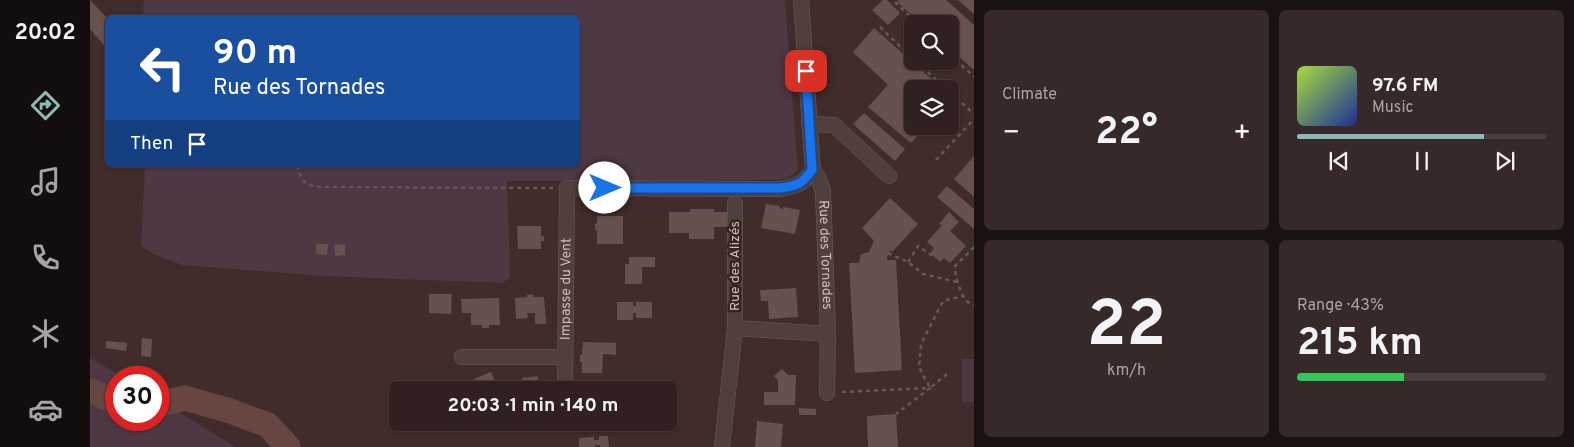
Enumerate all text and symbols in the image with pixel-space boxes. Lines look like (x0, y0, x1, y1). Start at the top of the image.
map controls (904, 15, 959, 135)
button: search (904, 15, 959, 70)
text: 20:02 (14, 20, 76, 47)
text: 90 m (213, 32, 297, 76)
icon: left (130, 35, 195, 100)
pin (785, 50, 827, 92)
icon: arrive (792, 57, 820, 85)
text: 97.6 FM (1372, 74, 1438, 98)
text: Rue des Tornades (213, 75, 385, 102)
button: layers (904, 80, 959, 135)
text: Climate (1002, 85, 1057, 105)
icon: directions (28, 88, 63, 123)
text: Music (1372, 98, 1413, 118)
text: 22° (1095, 109, 1158, 158)
text: − (1002, 116, 1020, 152)
text: + (1233, 116, 1251, 152)
icon: arrive (183, 130, 211, 158)
text: Then (130, 132, 173, 156)
icon: previous (1325, 147, 1353, 175)
icon: pause (1408, 147, 1436, 175)
icon: next (1491, 147, 1519, 175)
position arrow (578, 161, 630, 213)
icon: music (28, 164, 63, 199)
street label: Rue des Tornades (815, 200, 836, 310)
street label: Rue des Alizés (727, 221, 744, 311)
street label: Impasse du Vent (557, 238, 575, 340)
icon: phone (28, 240, 63, 275)
text: 22 (1087, 287, 1166, 369)
text: Range · 43% (1297, 296, 1384, 316)
icon: climate (28, 316, 63, 351)
text: 215 km (1297, 320, 1423, 369)
text: km/h (1107, 361, 1146, 381)
speed limit sign: 30 (105, 366, 170, 431)
icon: car (28, 392, 63, 427)
text: 20:03 · 1 min · 140 m (448, 394, 618, 418)

